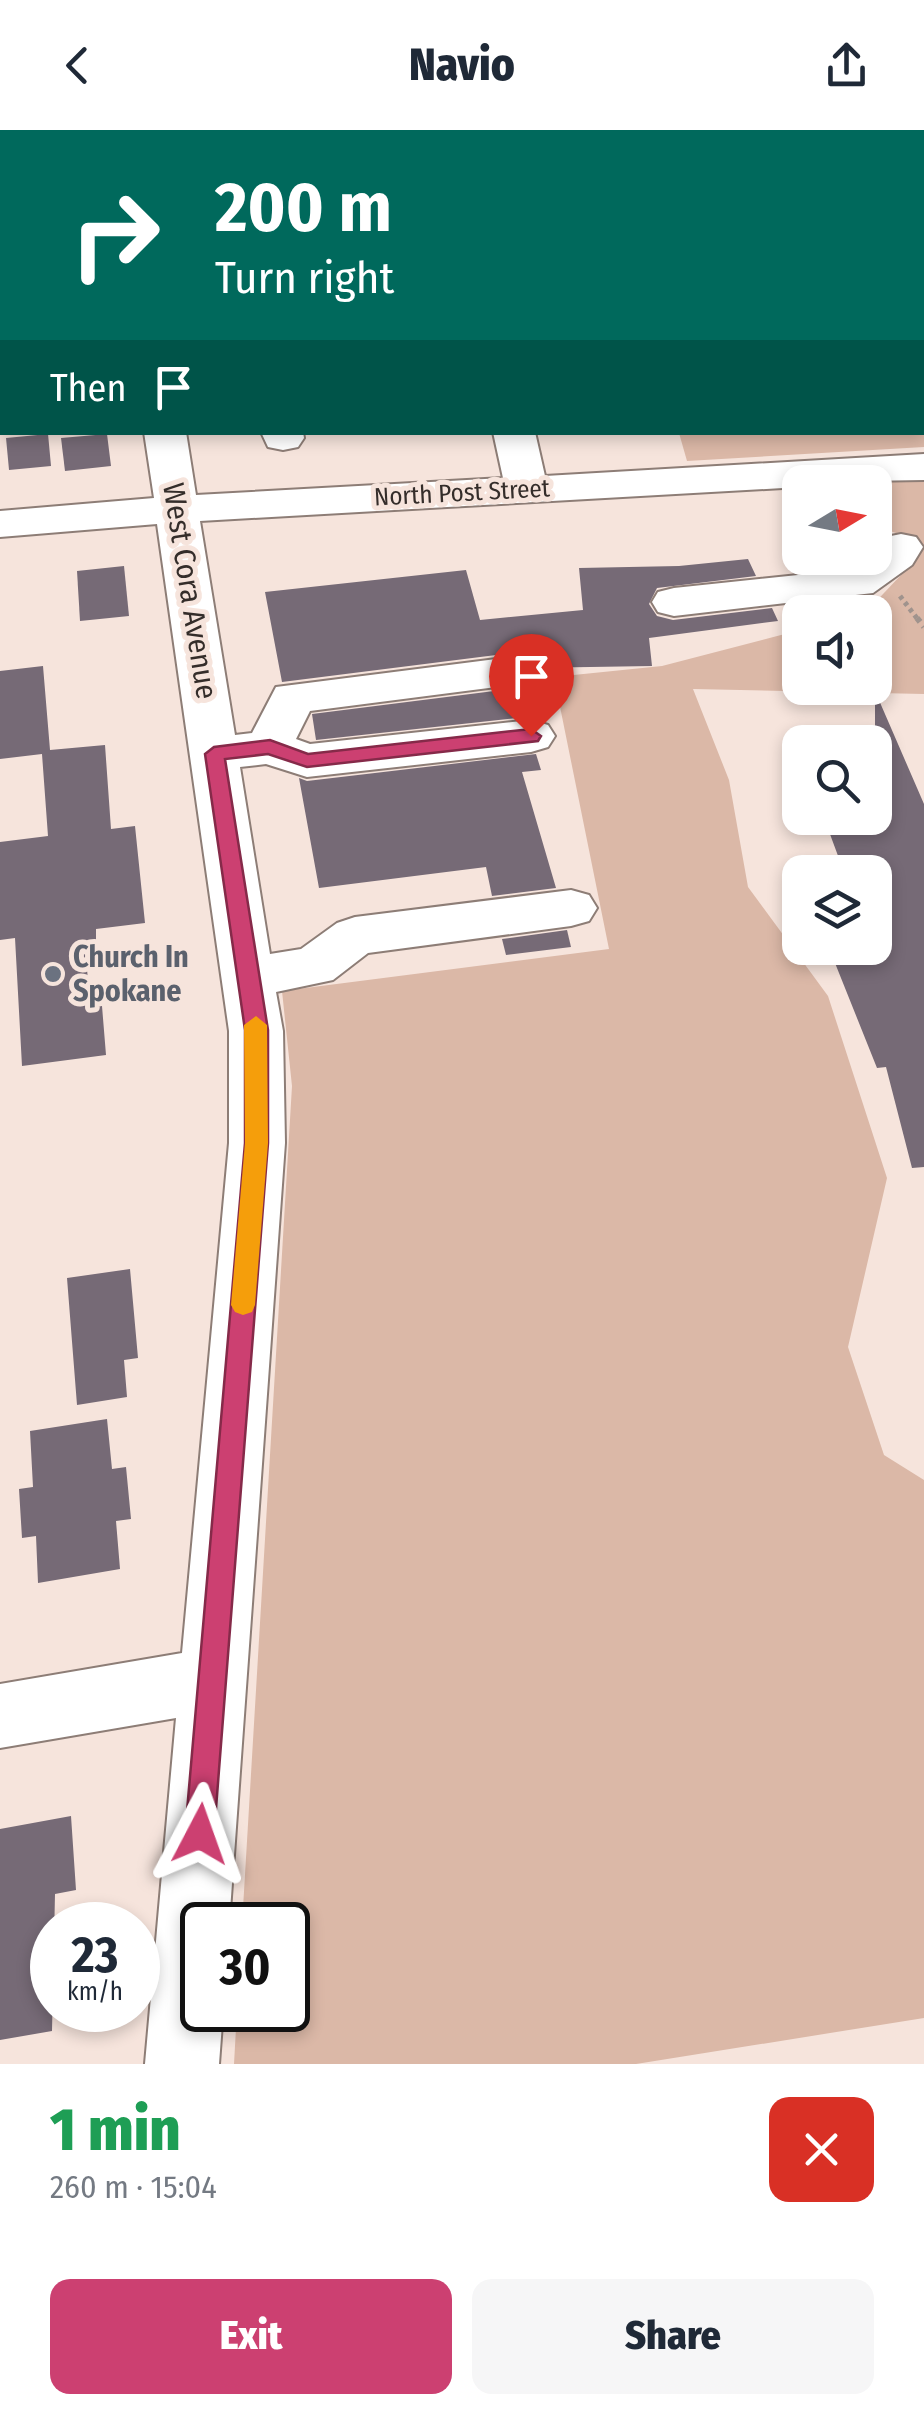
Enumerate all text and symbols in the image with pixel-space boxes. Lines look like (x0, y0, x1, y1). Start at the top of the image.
icon: back (50, 38, 105, 93)
text: Navio (409, 38, 515, 92)
icon: share (819, 38, 874, 93)
text: 200 m (215, 166, 392, 250)
icon: right (50, 170, 180, 300)
text: Turn right (215, 251, 394, 305)
icon: arrive (146, 360, 201, 415)
text: Then (50, 365, 126, 411)
north arrow (782, 465, 892, 575)
map controls (782, 465, 892, 965)
street label: North Post Street (373, 473, 551, 513)
street label: West Cora Avenue (155, 480, 225, 702)
button: sound (782, 595, 892, 705)
pin (489, 634, 574, 737)
icon: arrive (504, 649, 559, 704)
button: search (782, 725, 892, 835)
button: layers (782, 855, 892, 965)
place label: Church In Spokane (73, 939, 189, 1009)
marker: Church In Spokane (42, 963, 64, 985)
position arrow (148, 1782, 252, 1886)
speed limit sign: 30 (180, 1902, 310, 2032)
text: 23 (72, 1925, 118, 1985)
text: km/h (67, 1977, 123, 2007)
text: 1 min (50, 2094, 181, 2166)
button: close (769, 2097, 874, 2202)
text: 260 m · 15:04 (50, 2168, 217, 2206)
button: Exit (50, 2279, 452, 2394)
button: Share (472, 2279, 874, 2394)

